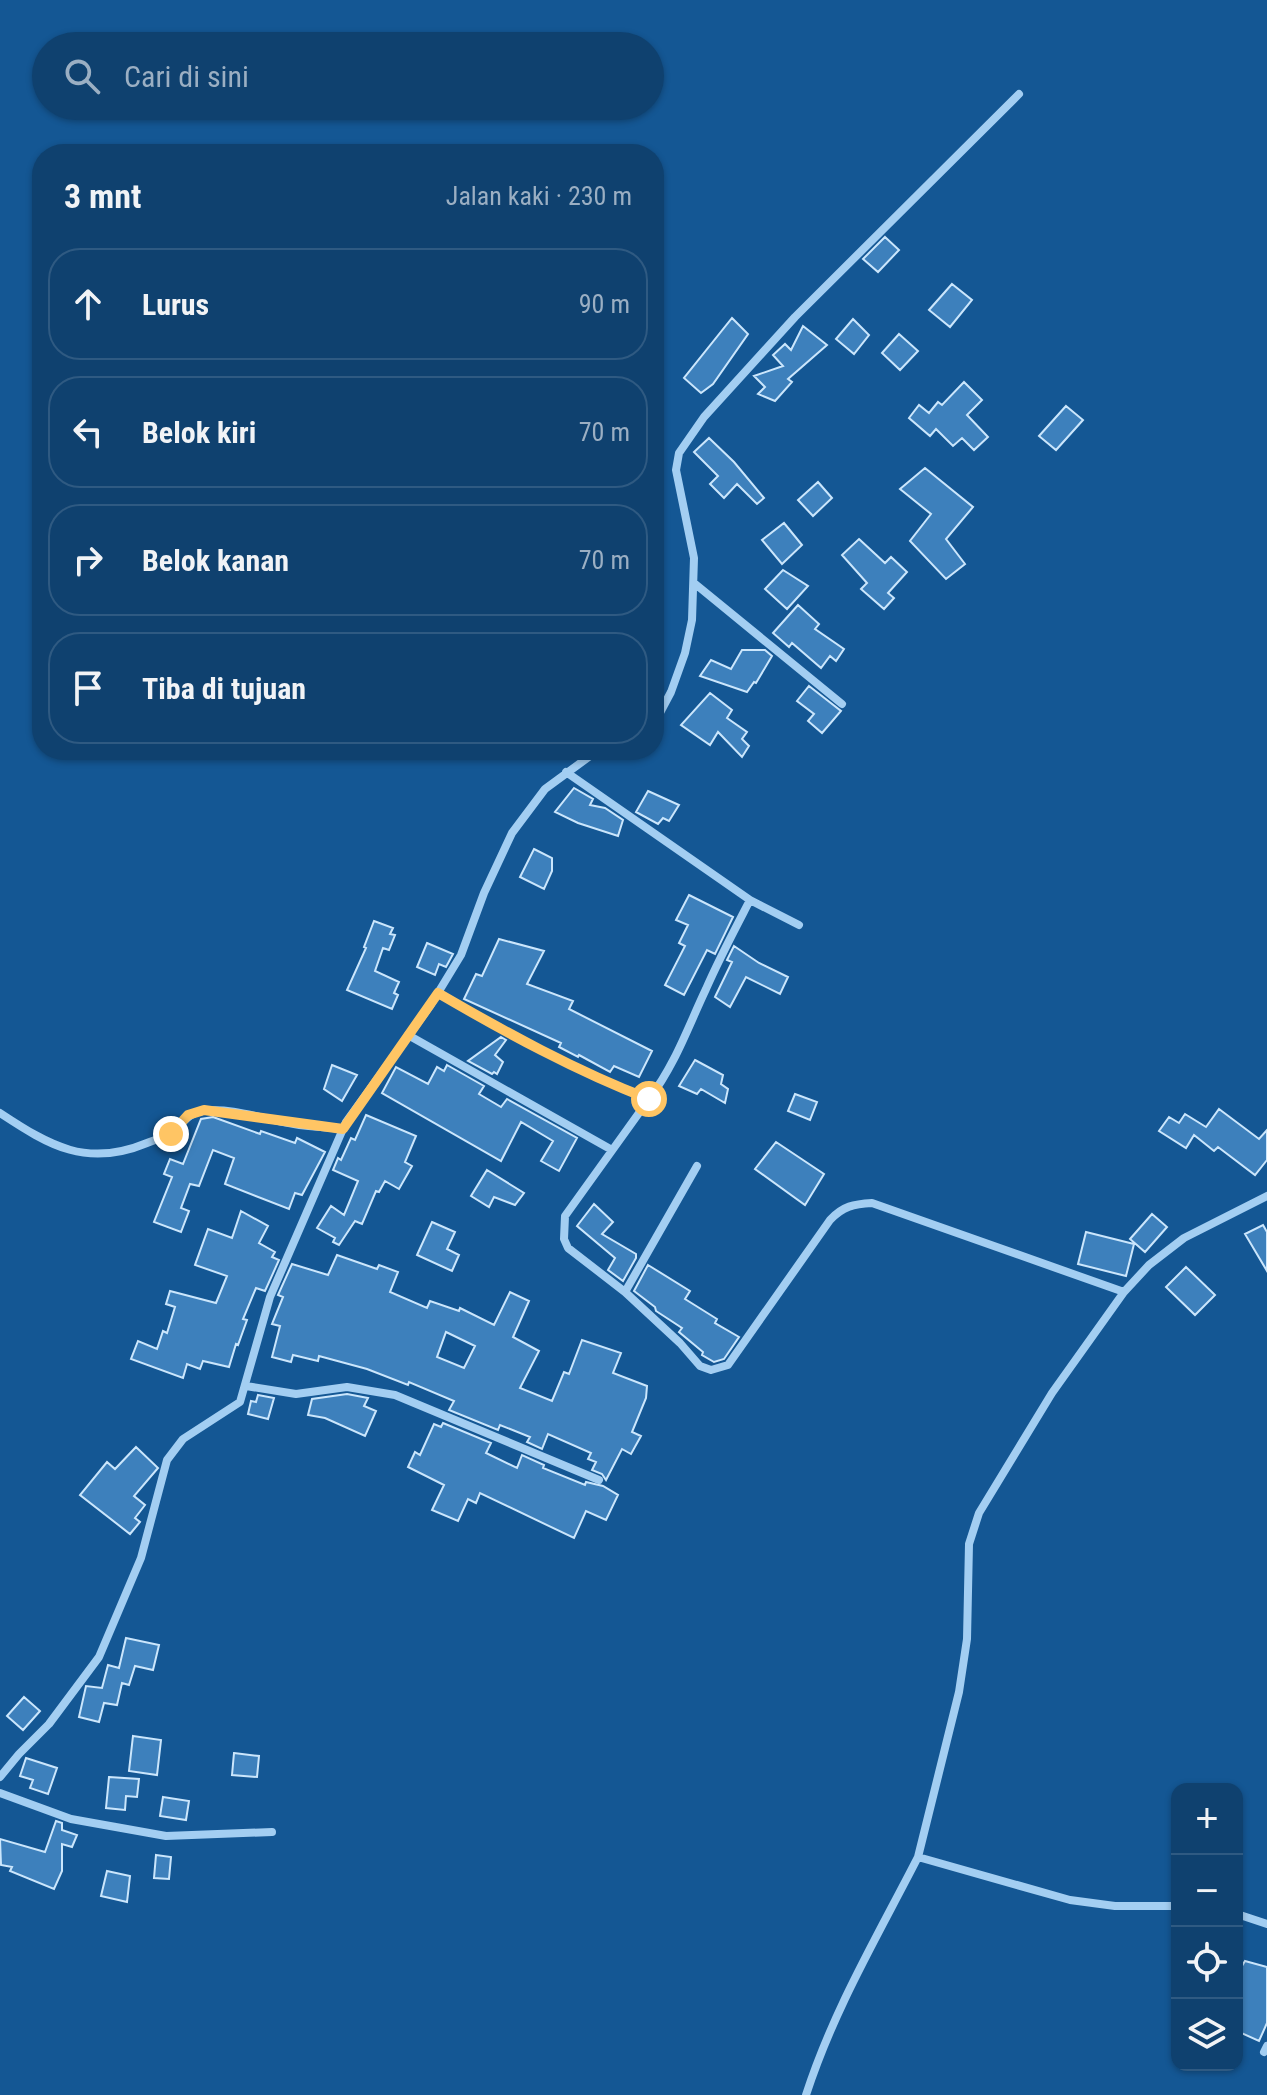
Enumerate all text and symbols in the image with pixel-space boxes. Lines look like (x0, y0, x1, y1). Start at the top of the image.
search box (32, 32, 664, 120)
icon: search (60, 54, 104, 98)
text: Cari di sini (124, 59, 249, 94)
text: 3 mnt (64, 176, 141, 216)
text: Jalan kaki · 230 m (446, 181, 632, 211)
icon: ahead (66, 282, 110, 326)
text: Lurus (142, 287, 209, 322)
text: 90 m (579, 289, 630, 319)
icon: left (66, 410, 110, 454)
text: Belok kiri (142, 415, 256, 450)
text: 70 m (579, 417, 630, 447)
icon: right (66, 538, 110, 582)
text: Belok kanan (142, 543, 289, 578)
text: 70 m (579, 545, 630, 575)
icon: arrive (66, 666, 110, 710)
text: Tiba di tujuan (142, 671, 306, 706)
route start (631, 1081, 667, 1117)
route end (153, 1116, 189, 1152)
map controls (1171, 1783, 1243, 2071)
button: + (1171, 1783, 1243, 1855)
button: − (1171, 1855, 1243, 1927)
button: locate (1171, 1927, 1243, 1999)
button: layers (1171, 1999, 1243, 2071)

